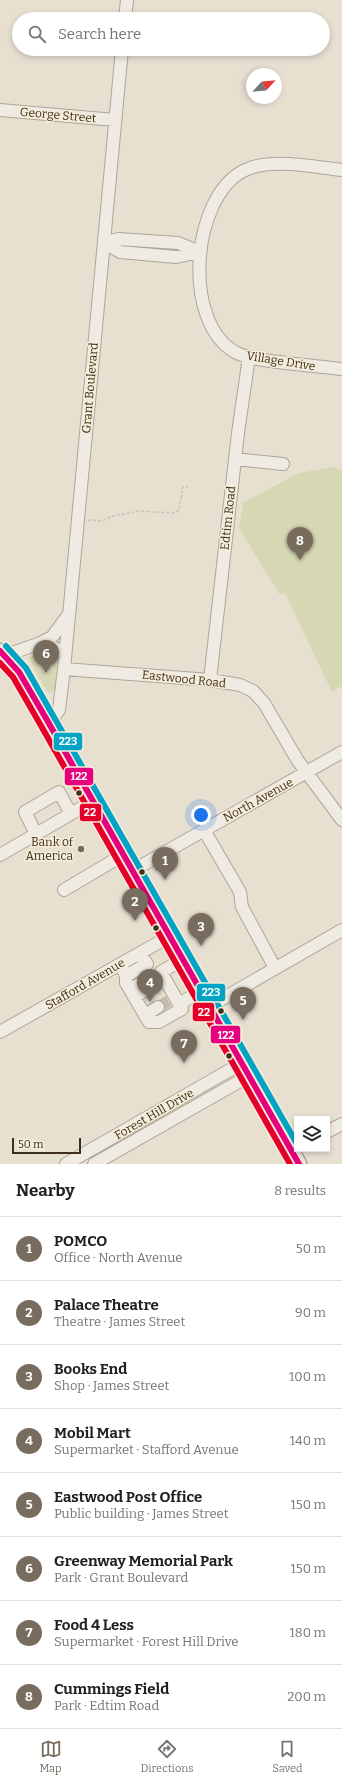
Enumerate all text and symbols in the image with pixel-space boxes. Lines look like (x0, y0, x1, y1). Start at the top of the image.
search box (12, 12, 330, 56)
icon: search (26, 23, 48, 45)
text: Search here (58, 25, 141, 43)
north arrow (246, 68, 282, 104)
street label: George Street (19, 105, 97, 125)
street label: Grant Boulevard (79, 342, 101, 434)
street label: Village Drive (245, 349, 317, 373)
street label: Edtim Road (218, 485, 238, 551)
pin: 8 (287, 527, 313, 560)
pin: 6 (33, 640, 59, 673)
street label: Eastwood Road (141, 668, 227, 690)
line badge: 223 (53, 732, 83, 751)
text: 223 (59, 735, 77, 748)
line badge: 122 (64, 767, 94, 786)
text: 122 (70, 770, 88, 783)
street label: North Avenue (221, 775, 295, 825)
unlabelled marker (74, 788, 84, 798)
line badge: 22 (79, 803, 102, 822)
your location (191, 805, 211, 825)
text: 22 (84, 806, 96, 819)
place label: Bank of America (25, 835, 74, 863)
marker: Bank of America (76, 844, 86, 854)
pin: 1 (152, 847, 178, 880)
unlabelled marker (137, 867, 147, 877)
pin: 2 (122, 888, 148, 921)
pin: 3 (188, 913, 214, 946)
unlabelled marker (151, 923, 161, 933)
street label: Stafford Avenue (43, 956, 127, 1012)
pin: 4 (137, 969, 163, 1002)
line badge: 223 (196, 983, 226, 1002)
text: 223 (202, 986, 220, 999)
pin: 5 (230, 987, 256, 1020)
line badge: 22 (192, 1002, 215, 1022)
text: 22 (198, 1006, 210, 1019)
unlabelled marker (216, 1006, 226, 1016)
line badge: 122 (210, 1025, 241, 1044)
text: 122 (217, 1029, 235, 1042)
pin: 7 (171, 1030, 197, 1063)
unlabelled marker (224, 1051, 234, 1061)
street label: Forest Hill Drive (112, 1086, 196, 1142)
map controls (294, 1116, 330, 1152)
button: layers (294, 1116, 330, 1152)
scale bar (12, 1136, 81, 1155)
text: 50 m (18, 1138, 44, 1151)
text: Nearby (16, 1180, 75, 1201)
text: 8 results (274, 1183, 326, 1198)
text: POMCO (54, 1232, 107, 1250)
text: 1 (26, 1241, 32, 1256)
text: 50 m (296, 1241, 326, 1256)
text: Office · North Avenue (54, 1250, 182, 1265)
text: Palace Theatre (54, 1296, 159, 1314)
text: 2 (25, 1305, 33, 1320)
text: 90 m (295, 1305, 326, 1320)
text: Theatre · James Street (54, 1314, 185, 1329)
text: Books End (54, 1360, 127, 1378)
text: 3 (25, 1369, 33, 1384)
text: 100 m (289, 1369, 326, 1384)
text: Shop · James Street (54, 1378, 169, 1393)
text: Mobil Mart (54, 1424, 131, 1442)
text: 4 (25, 1433, 33, 1448)
text: 140 m (290, 1433, 326, 1448)
text: Supermarket · Stafford Avenue (54, 1442, 239, 1457)
text: Eastwood Post Office (54, 1488, 202, 1506)
text: 5 (25, 1497, 33, 1512)
text: 150 m (290, 1497, 326, 1512)
text: Public building · James Street (54, 1506, 228, 1521)
text: Greenway Memorial Park (54, 1552, 233, 1570)
text: 6 (25, 1561, 33, 1576)
text: 150 m (290, 1561, 326, 1576)
text: Park · Grant Boulevard (54, 1570, 188, 1585)
text: Food 4 Less (54, 1616, 134, 1634)
text: 7 (26, 1625, 33, 1640)
text: 180 m (290, 1625, 326, 1640)
text: Supermarket · Forest Hill Drive (54, 1634, 238, 1649)
text: Cummings Field (54, 1680, 169, 1698)
text: 8 (25, 1689, 33, 1704)
text: 200 m (287, 1689, 326, 1704)
text: Park · Edtim Road (54, 1698, 159, 1713)
tab: Map (39, 1738, 62, 1775)
tab: Directions (141, 1738, 193, 1775)
tab: Saved (272, 1738, 303, 1775)

